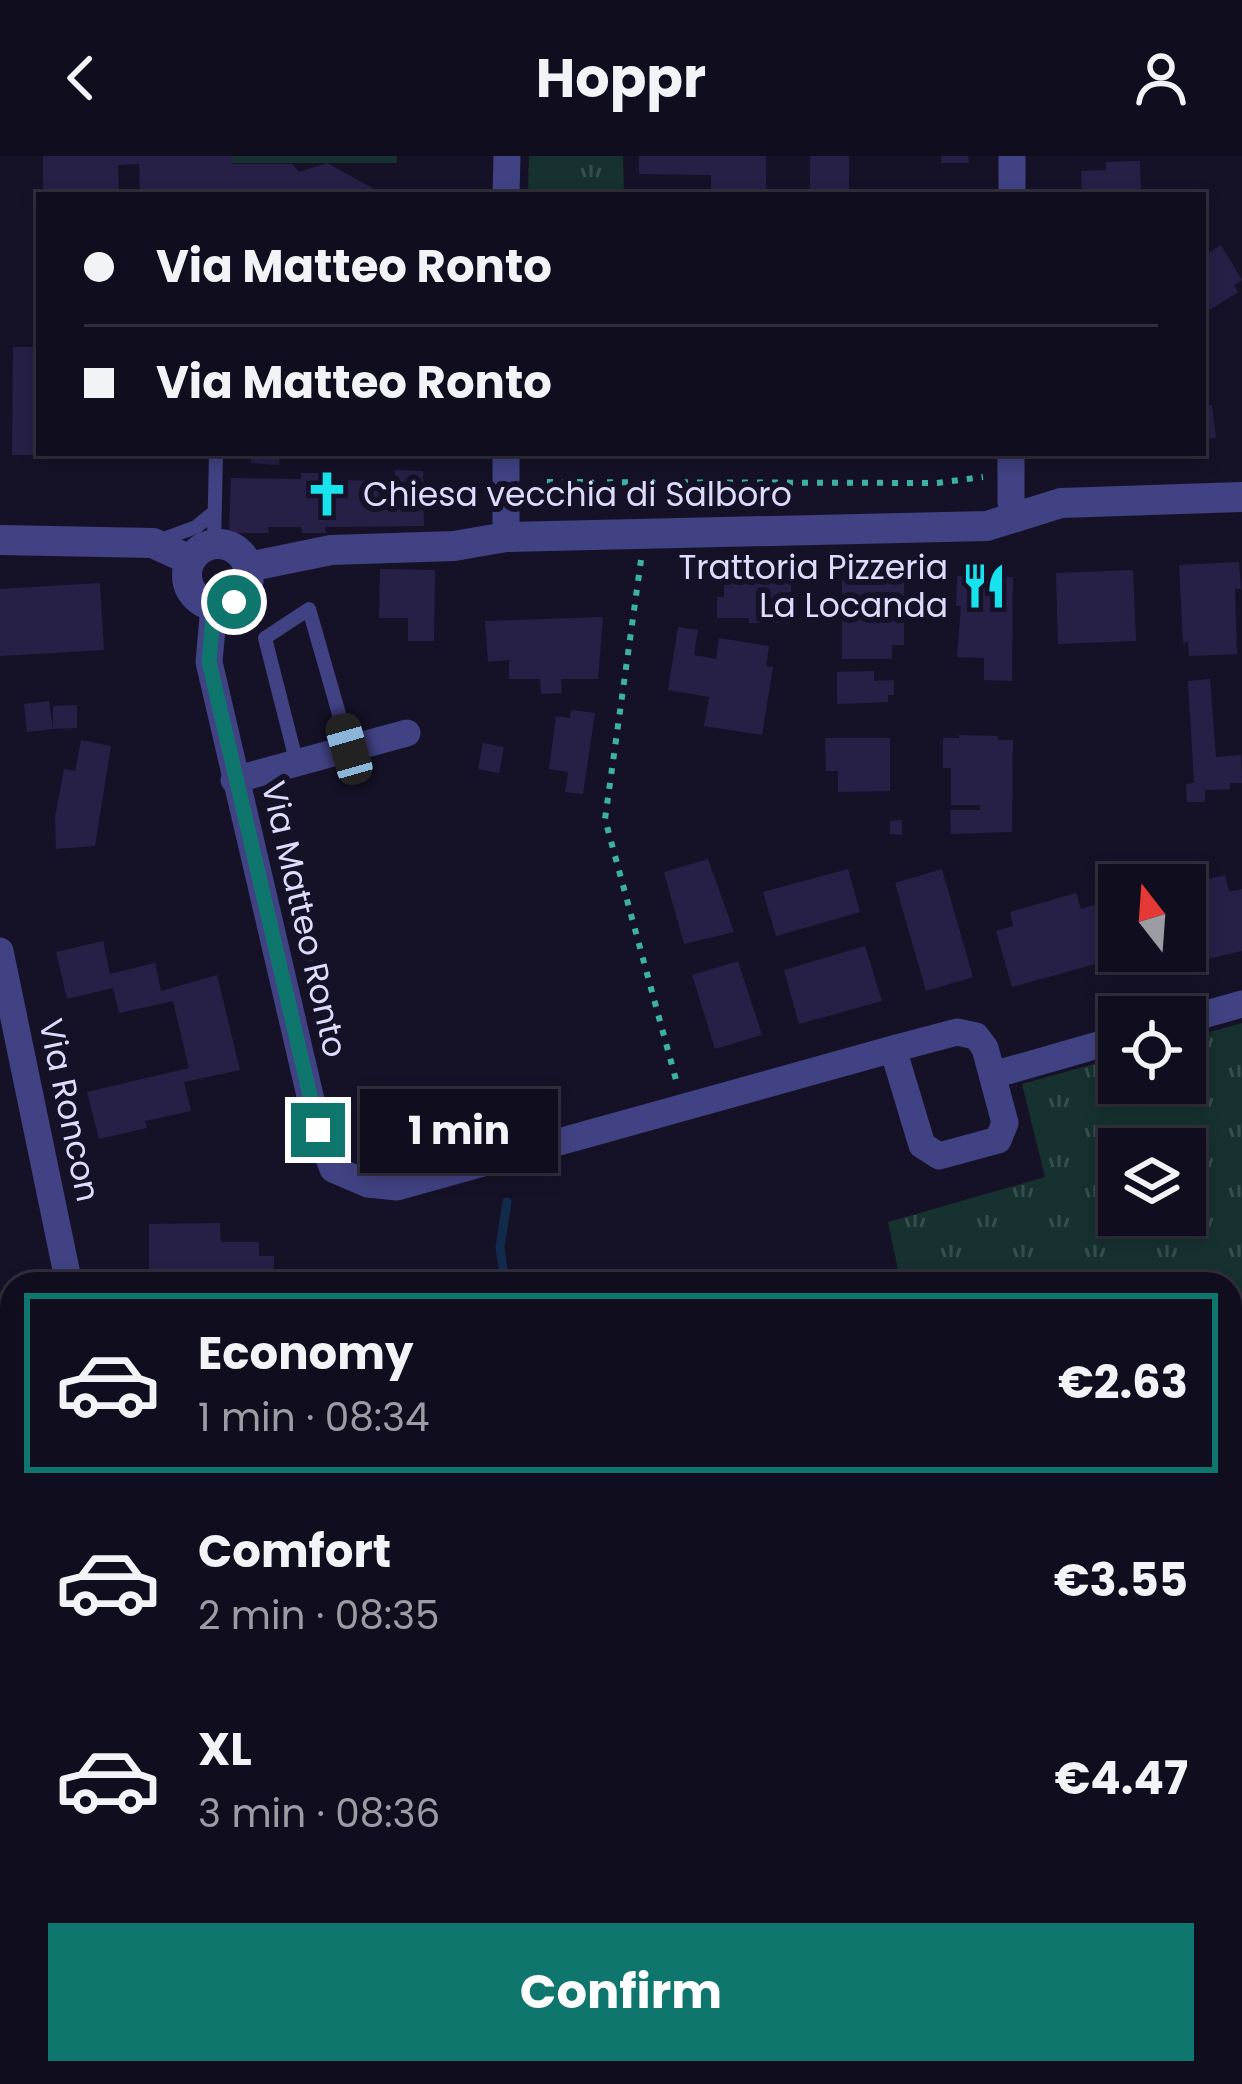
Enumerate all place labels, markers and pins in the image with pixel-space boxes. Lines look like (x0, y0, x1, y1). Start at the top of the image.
church icon: Chiesa vecchia di Salboro (302, 469, 352, 519)
place label: Chiesa vecchia di Salboro (363, 471, 792, 518)
place label: Trattoria Pizzeria La Locanda (678, 544, 948, 629)
restaurant icon: Trattoria Pizzeria La Locanda (959, 561, 1009, 611)

